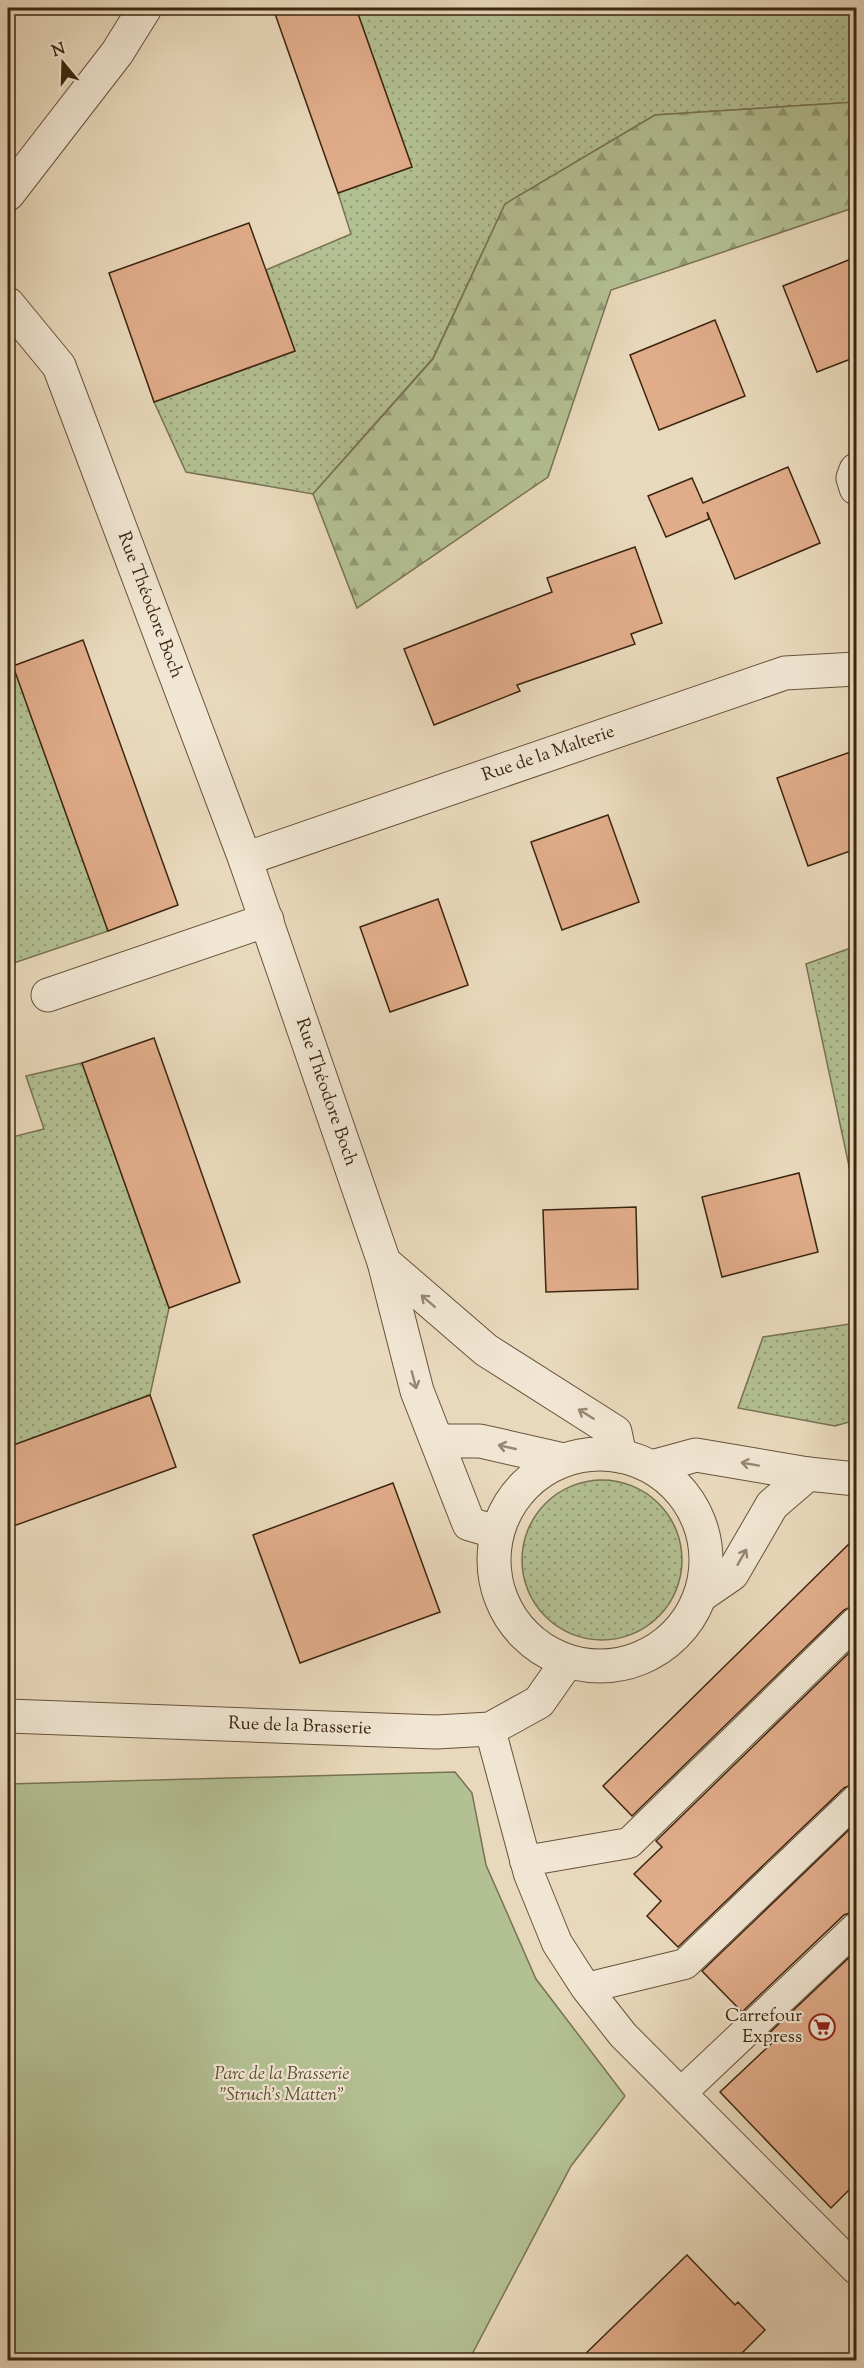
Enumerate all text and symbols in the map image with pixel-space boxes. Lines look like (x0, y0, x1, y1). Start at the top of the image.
north arrow (33, 33, 93, 93)
text: N (49, 38, 69, 64)
street label: Rue Théodore Boch (110, 528, 189, 683)
street label: Rue de la Malterie (479, 720, 618, 789)
street label: Rue Théodore Boch (288, 1015, 363, 1170)
one-way arrow (421, 1294, 436, 1308)
one-way arrow (409, 1370, 421, 1389)
one-way arrow (578, 1407, 595, 1419)
one-way arrow (498, 1441, 517, 1453)
one-way arrow (741, 1459, 761, 1470)
one-way arrow (736, 1548, 748, 1565)
street label: Rue de la Brasserie (228, 1711, 372, 1743)
place label: Carrefour Express (725, 2004, 802, 2051)
supermarket icon: Carrefour Express (807, 2012, 837, 2042)
park label: Parc de la Brasserie "Struch's Matten" (214, 2062, 350, 2109)

